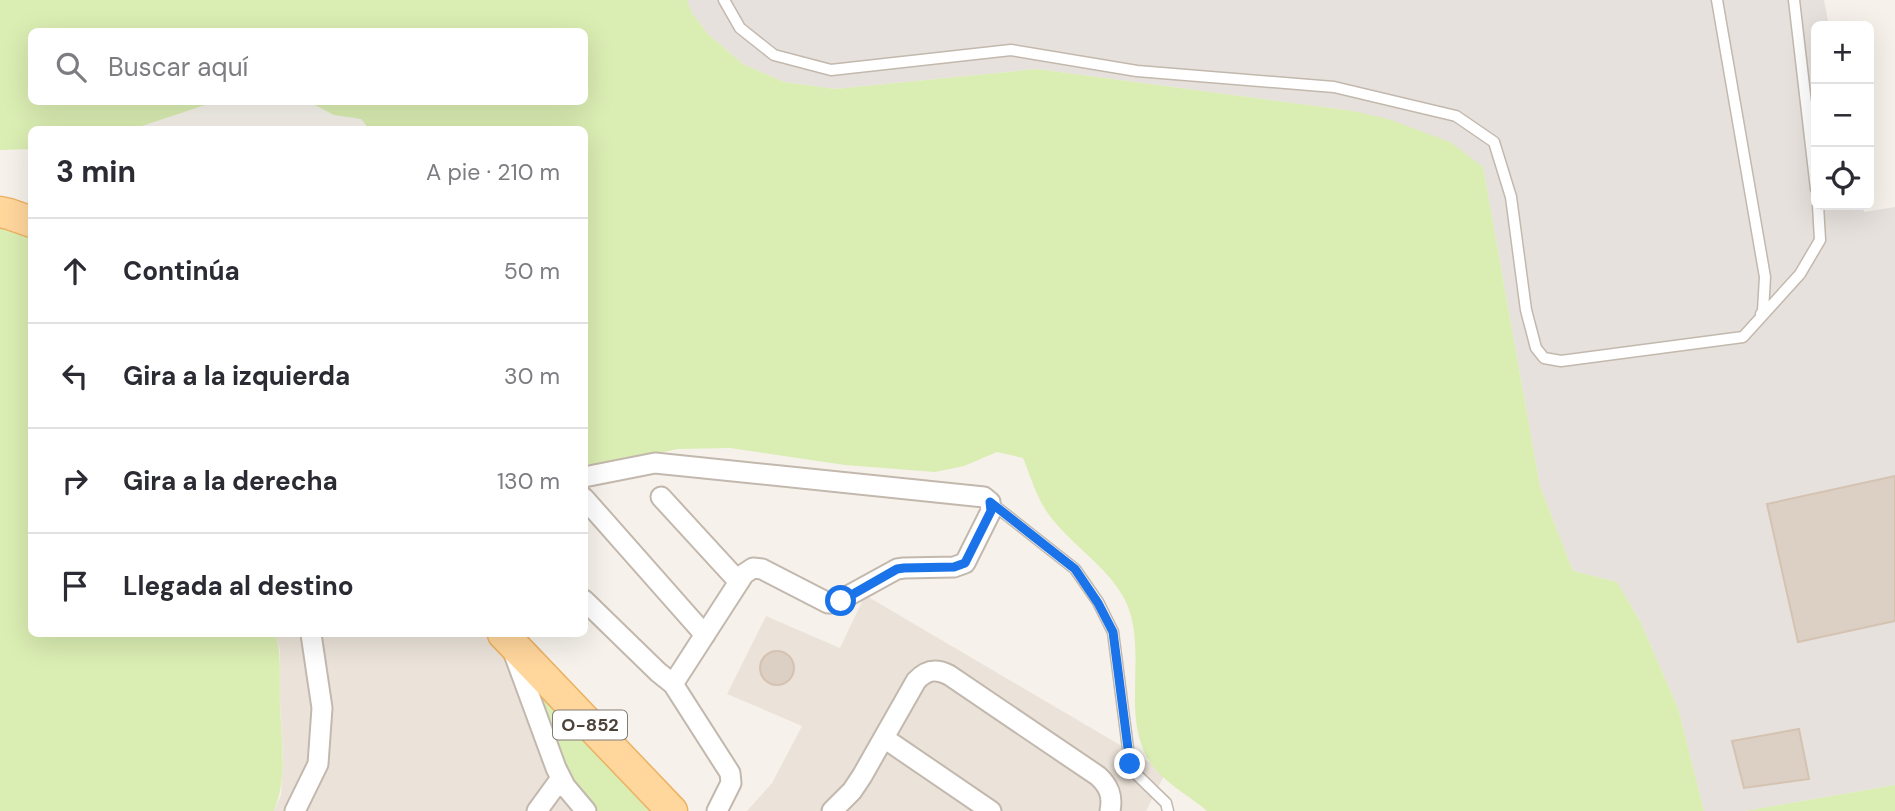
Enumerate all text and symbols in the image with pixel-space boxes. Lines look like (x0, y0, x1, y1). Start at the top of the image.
map controls (1811, 21, 1874, 210)
button: + (1811, 21, 1874, 84)
search box (28, 28, 588, 105)
icon: search (52, 48, 90, 86)
text: Buscar aquí (108, 50, 248, 84)
button: − (1811, 84, 1874, 147)
button: locate (1811, 147, 1874, 210)
text: 3 min (56, 152, 136, 191)
text: A pie · 210 m (426, 157, 560, 187)
icon: ahead (56, 252, 94, 290)
text: Continúa (123, 254, 240, 288)
text: 50 m (504, 256, 560, 286)
icon: left (56, 357, 94, 395)
text: Gira a la izquierda (123, 359, 350, 393)
text: 30 m (504, 361, 560, 391)
icon: right (56, 462, 94, 500)
text: Gira a la derecha (123, 464, 338, 498)
text: 130 m (497, 466, 560, 496)
icon: arrive (56, 567, 94, 605)
text: Llegada al destino (123, 569, 354, 603)
route start (825, 585, 856, 616)
road number: O-852 (553, 710, 627, 740)
route end (1114, 748, 1145, 779)

